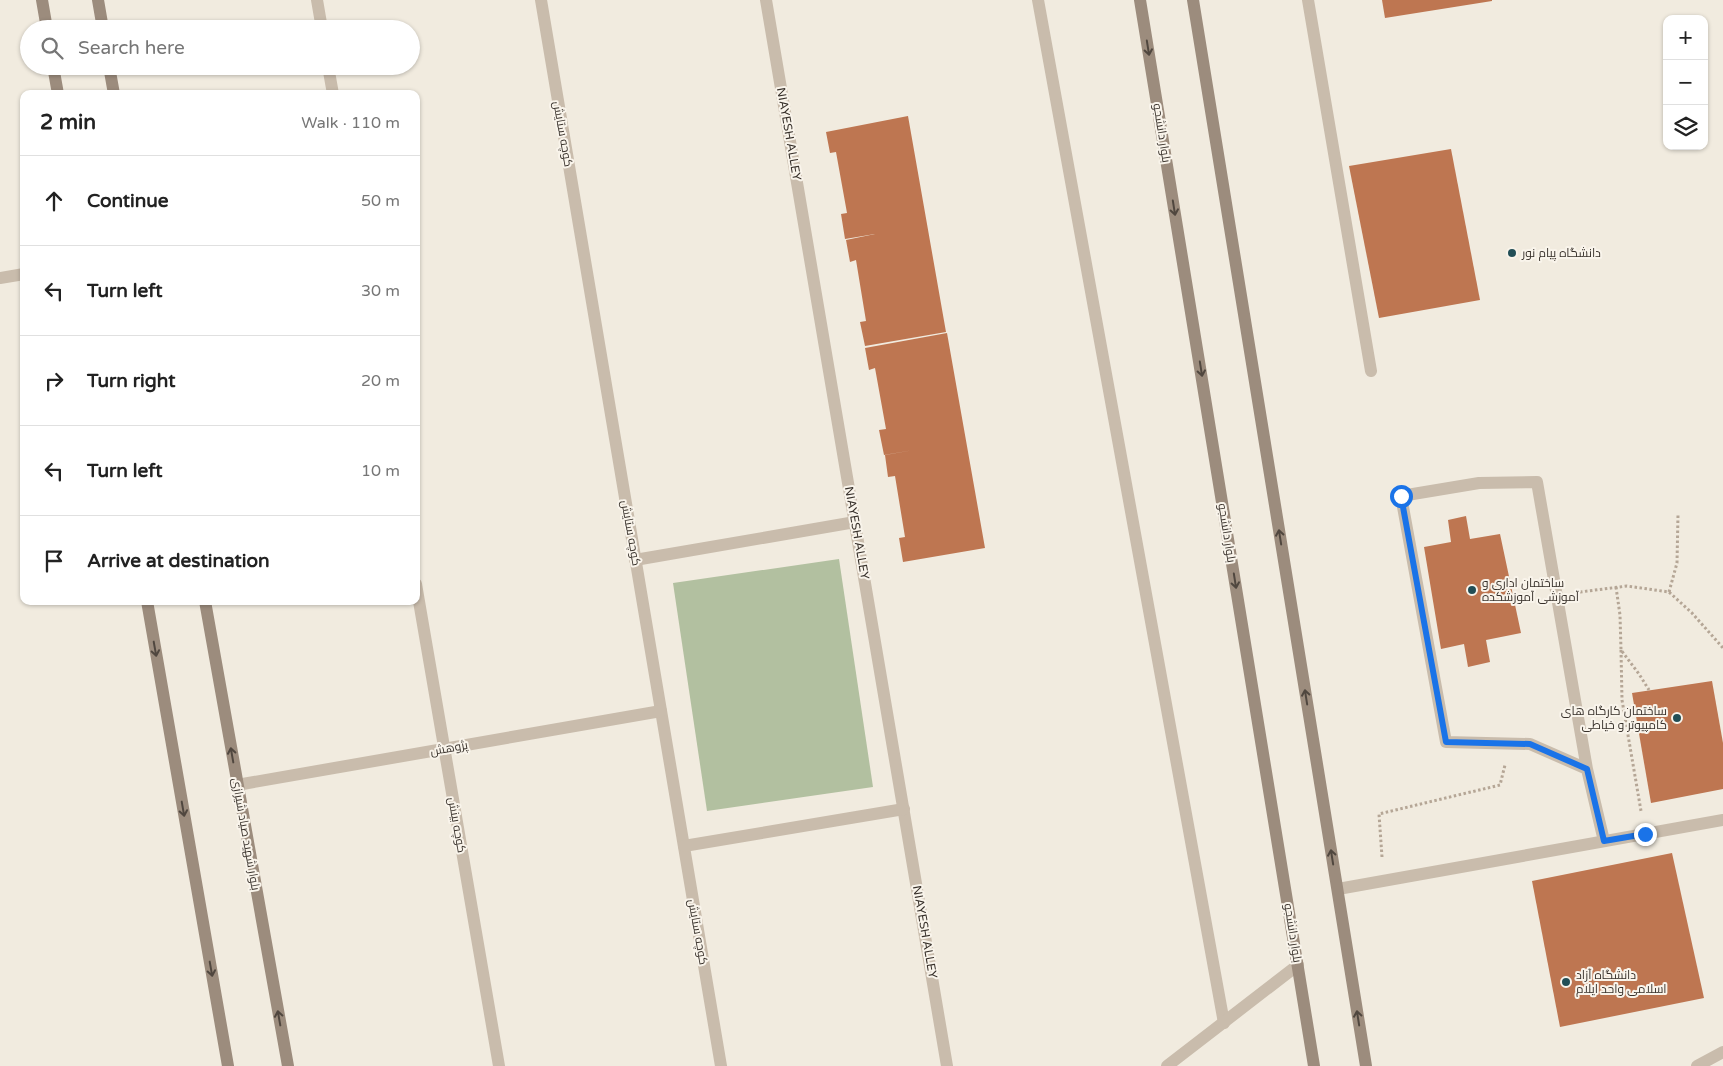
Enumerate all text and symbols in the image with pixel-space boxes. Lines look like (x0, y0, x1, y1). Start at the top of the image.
map controls (1663, 15, 1708, 150)
button: + (1663, 15, 1708, 60)
search box (20, 20, 420, 75)
icon: search (38, 34, 66, 62)
text: Search here (78, 37, 185, 59)
one-way arrow (1144, 40, 1154, 56)
button: − (1663, 60, 1708, 105)
street label: NIAYESH ALLEY (774, 86, 804, 182)
street label: کوچه ستایش (548, 100, 576, 168)
street label: بلوار دانشجو (1150, 102, 1174, 164)
button: layers (1663, 105, 1708, 150)
text: 2 min (40, 110, 96, 135)
text: Walk · 110 m (301, 113, 400, 133)
icon: ahead (40, 187, 68, 215)
text: Continue (87, 190, 169, 212)
text: 50 m (361, 191, 400, 211)
one-way arrow (1170, 200, 1180, 216)
place label: دانشگاه پیام نور (1521, 246, 1601, 262)
marker: دانشگاه پیام نور (1506, 247, 1518, 259)
icon: left (40, 277, 68, 305)
text: Turn left (87, 280, 163, 302)
text: 30 m (361, 281, 400, 301)
one-way arrow (1196, 360, 1206, 376)
icon: right (40, 367, 68, 395)
text: Turn right (87, 370, 175, 392)
text: 20 m (361, 371, 400, 391)
icon: left (40, 457, 68, 485)
text: Turn left (87, 460, 163, 482)
text: 10 m (361, 461, 400, 481)
street label: NIAYESH ALLEY (842, 485, 872, 581)
route start (1390, 485, 1413, 508)
street label: کوچه ستایش (616, 499, 644, 567)
street label: بلوار دانشجو (1215, 502, 1239, 564)
one-way arrow (1275, 529, 1285, 545)
icon: arrive (40, 547, 68, 575)
text: Arrive at destination (87, 550, 270, 572)
one-way arrow (1231, 573, 1241, 589)
place label: ساختمان اداری و آموزشی آموزشکده (1482, 576, 1580, 604)
marker: ساختمان اداری و آموزشی آموزشکده (1466, 584, 1478, 596)
one-way arrow (151, 641, 161, 657)
one-way arrow (1301, 689, 1311, 705)
place label: ساختمان کارگاه های کامپیوتر و خیاطی (1561, 704, 1667, 733)
marker: ساختمان کارگاه های کامپیوتر و خیاطی (1671, 712, 1683, 724)
street label: پژوهش (429, 738, 470, 760)
one-way arrow (227, 747, 237, 763)
street label: بلوار شهید صیاد شیرازی (229, 777, 263, 891)
street label: کوچه بینش (443, 796, 469, 854)
one-way arrow (178, 801, 188, 817)
route end (1634, 823, 1657, 846)
one-way arrow (1327, 850, 1337, 866)
street label: NIAYESH ALLEY (910, 884, 940, 980)
street label: کوچه ستایش (683, 898, 711, 966)
street label: بلوار دانشجو (1281, 902, 1305, 964)
one-way arrow (206, 961, 216, 977)
place label: دانشگاه آزاد اسلامی واحد ایلام (1576, 968, 1667, 997)
marker: دانشگاه آزاد اسلامی واحد ایلام (1560, 976, 1572, 988)
one-way arrow (274, 1010, 283, 1026)
one-way arrow (1353, 1010, 1363, 1026)

